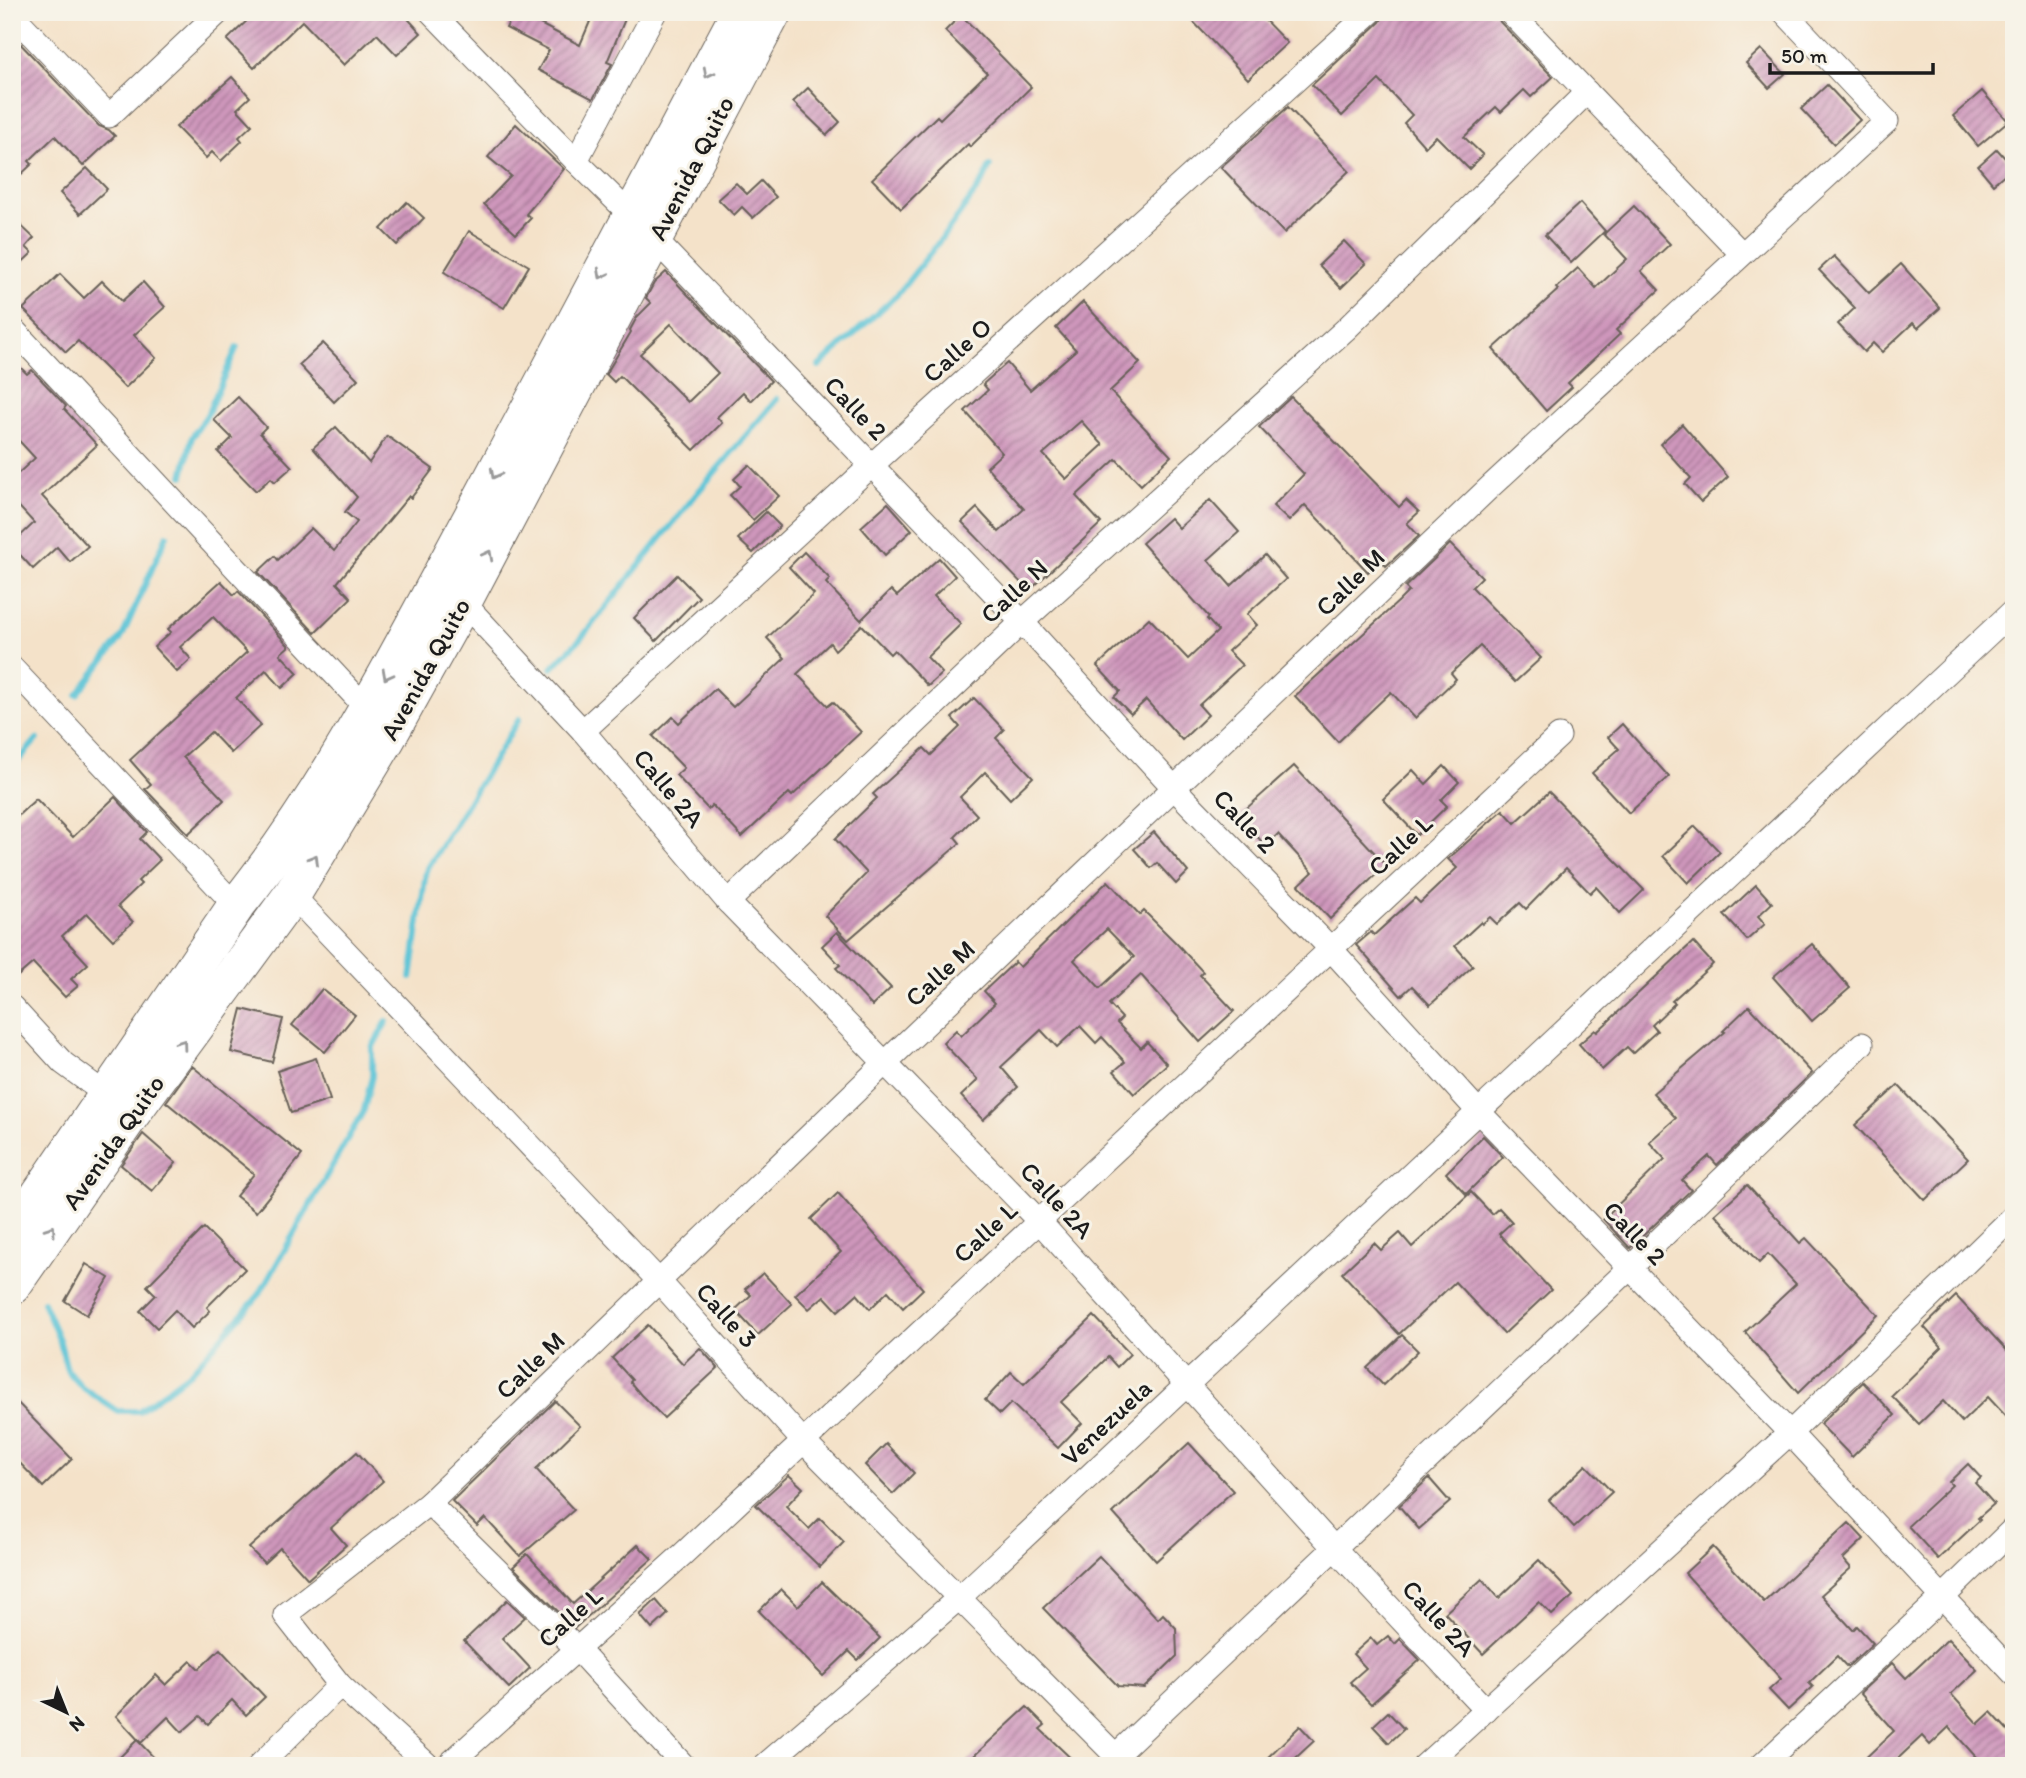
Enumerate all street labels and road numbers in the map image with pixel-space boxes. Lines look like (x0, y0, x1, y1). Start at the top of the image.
street label: Avenida Quito (641, 91, 741, 245)
street label: Calle O (916, 311, 998, 389)
street label: Calle 2 (818, 369, 894, 447)
street label: Calle M (1309, 541, 1391, 623)
street label: Calle N (974, 552, 1054, 630)
street label: Avenida Quito (373, 592, 477, 746)
street label: Calle 2A (627, 742, 712, 834)
street label: Calle 2 (1207, 782, 1283, 860)
street label: Calle L (1361, 807, 1439, 883)
street label: Calle M (898, 933, 982, 1013)
street label: Avenida Quito (55, 1068, 171, 1216)
street label: Calle 2A (1013, 1155, 1101, 1245)
street label: Calle L (946, 1194, 1024, 1270)
street label: Calle 2 (1597, 1194, 1673, 1272)
street label: Calle 3 (689, 1276, 765, 1354)
street label: Calle M (489, 1324, 571, 1406)
street label: Venezuela (1054, 1372, 1158, 1472)
street label: Calle 2A (1395, 1573, 1483, 1663)
street label: Calle L (531, 1580, 609, 1654)

